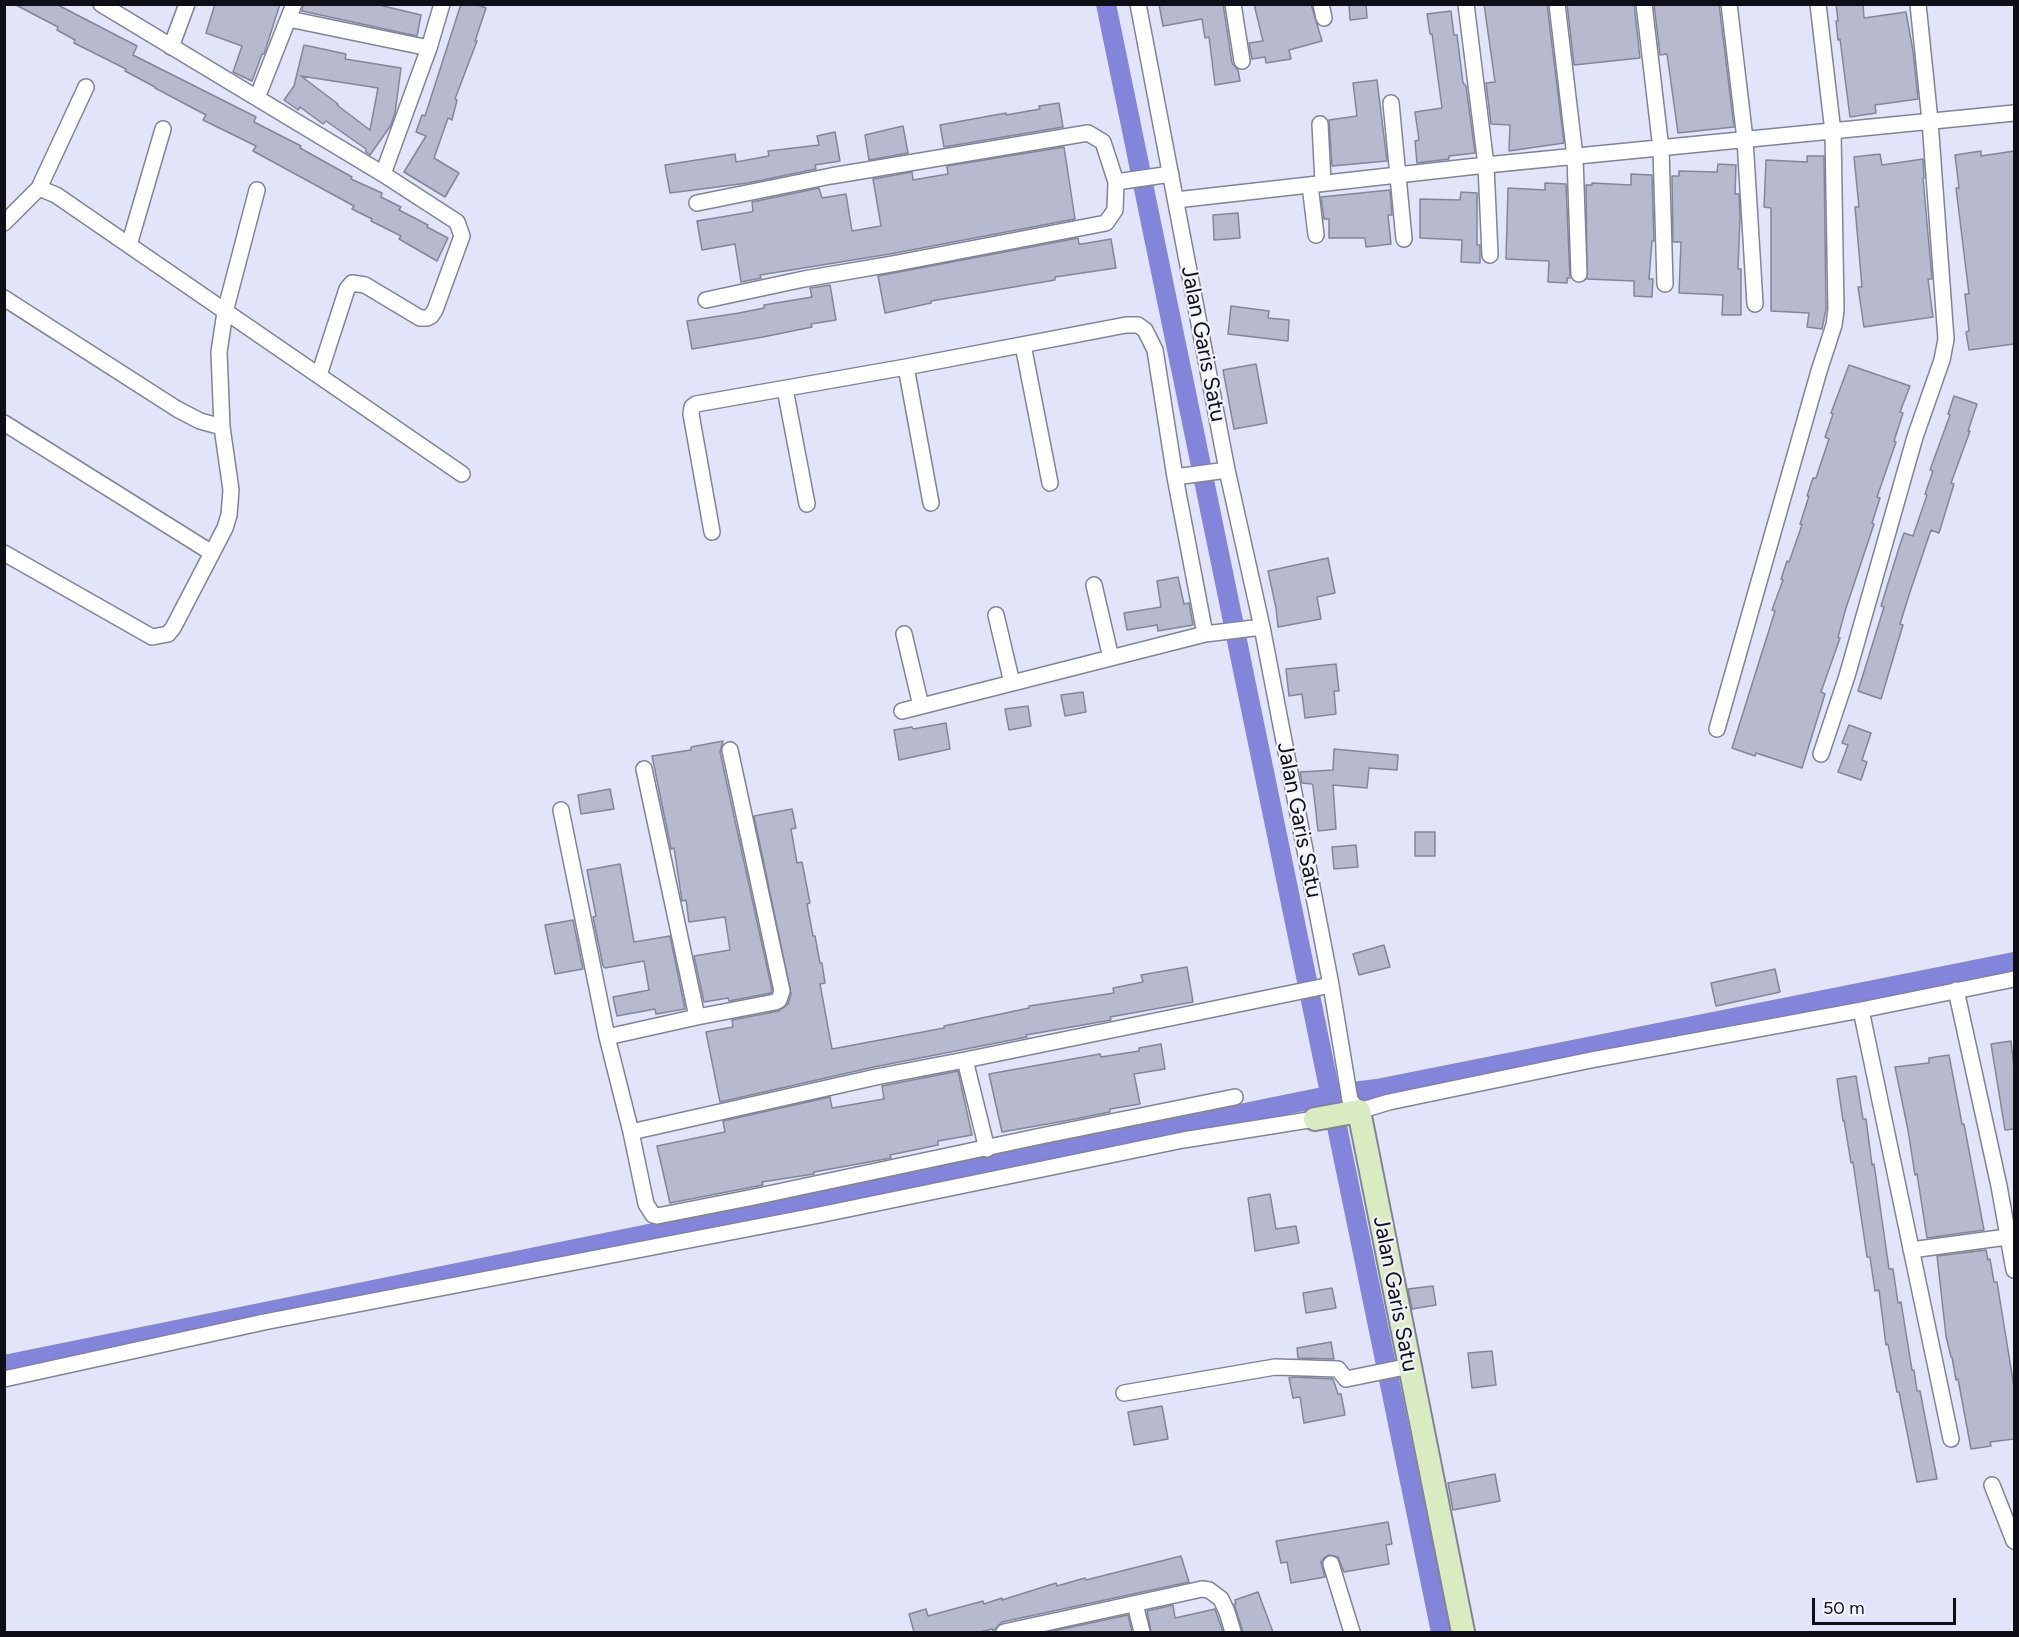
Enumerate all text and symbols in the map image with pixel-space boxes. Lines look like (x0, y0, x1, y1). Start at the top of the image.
street label: Jalan Garis Satu (1175, 264, 1231, 424)
street label: Jalan Garis Satu (1271, 740, 1327, 900)
street label: Jalan Garis Satu (1367, 1214, 1423, 1374)
scale bar (1815, 1586, 1959, 1624)
text: 50 m (1823, 1597, 1865, 1619)

